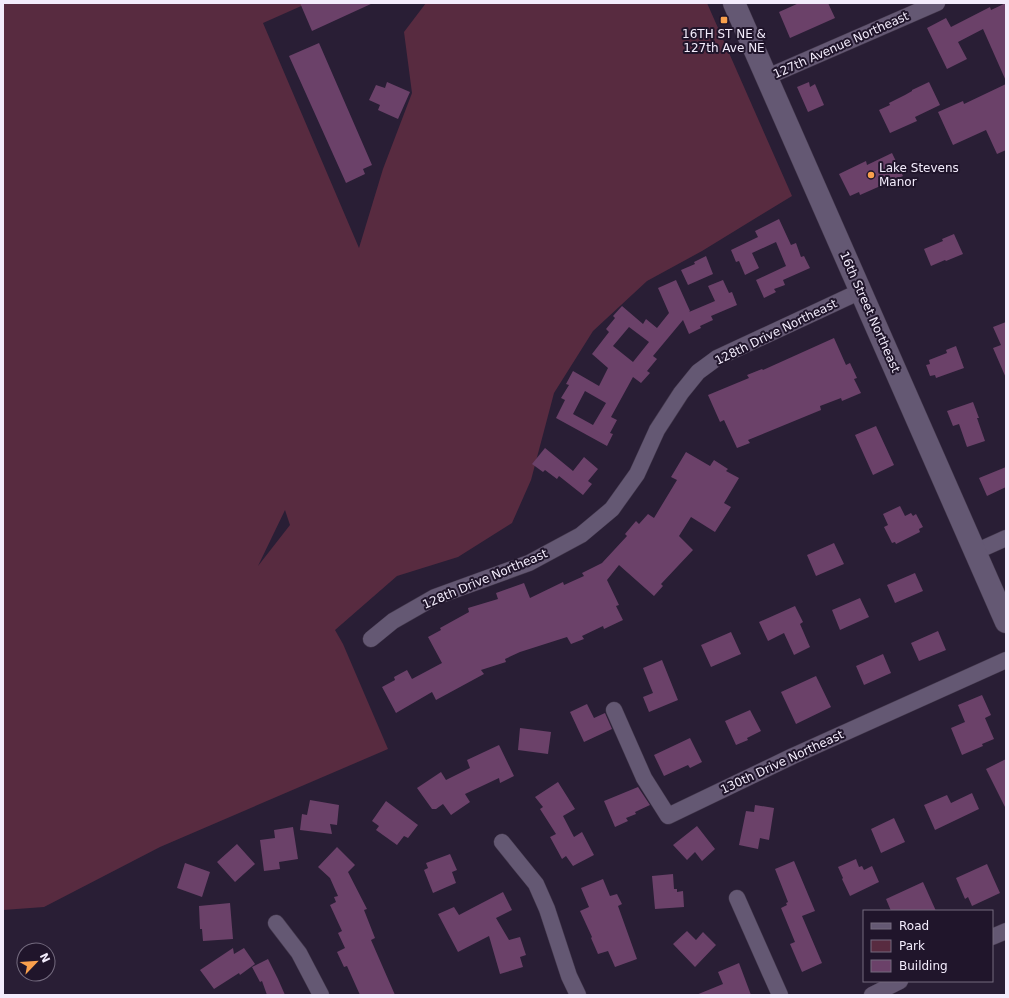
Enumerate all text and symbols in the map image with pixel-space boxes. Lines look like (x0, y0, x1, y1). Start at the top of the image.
street label: 127th Avenue Northeast (771, 9, 911, 81)
marker: 16TH ST NE & 127th Ave NE (719, 15, 729, 25)
place label: 16TH ST NE & 127th Ave NE (682, 27, 766, 55)
place label: Lake Stevens Manor (879, 161, 959, 189)
marker: Lake Stevens Manor (866, 170, 876, 180)
street label: 16th Street Northeast (837, 249, 903, 375)
street label: 128th Drive Northeast (713, 296, 840, 368)
street label: 128th Drive Northeast (421, 546, 550, 612)
street label: 130th Drive Northeast (718, 727, 846, 797)
legend (863, 910, 993, 982)
text: Road (899, 919, 929, 933)
text: Park (899, 939, 925, 953)
north arrow (16, 942, 56, 982)
text: N (37, 951, 52, 965)
text: Building (899, 959, 948, 973)

